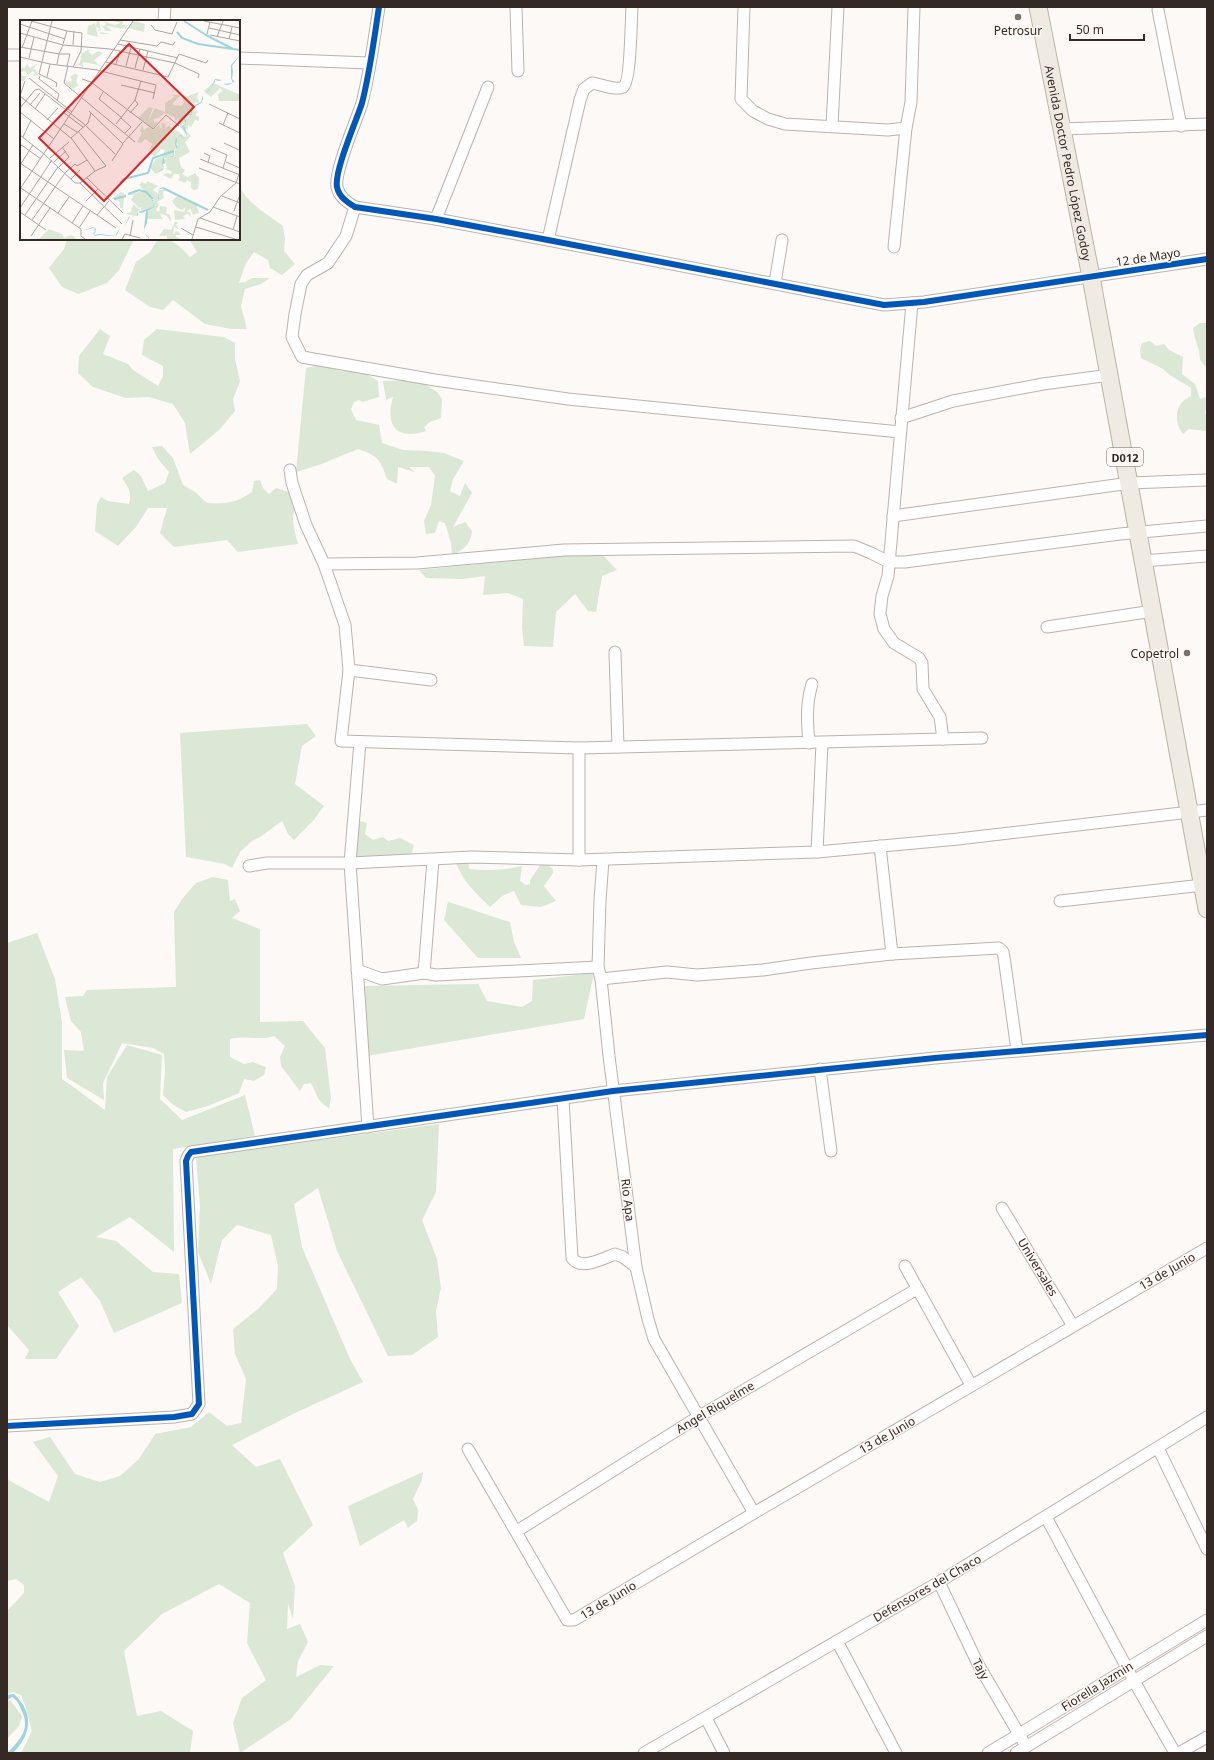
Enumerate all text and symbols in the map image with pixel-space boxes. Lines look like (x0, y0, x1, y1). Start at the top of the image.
marker: Petrosur (1013, 12, 1023, 22)
scale bar (1070, 16, 1144, 42)
inset map (20, 20, 240, 240)
text: 50 m (1076, 21, 1104, 38)
place label: Petrosur (994, 22, 1042, 39)
street label: Avenida Doctor Pedro López Godoy (1041, 64, 1096, 263)
street label: 12 de Mayo (1115, 244, 1181, 270)
road number: D012 (1107, 448, 1143, 466)
place label: Copetrol (1131, 645, 1179, 662)
marker: Copetrol (1182, 648, 1192, 658)
street label: Rio Apa (617, 1178, 639, 1222)
street label: Universales (1014, 1235, 1062, 1300)
street label: 13 de Junio (1136, 1248, 1198, 1294)
street label: Angel Riquelme (673, 1377, 758, 1437)
street label: 13 de Junio (856, 1412, 918, 1458)
street label: Defensores del Chaco (870, 1550, 984, 1626)
street label: 13 de Junio (577, 1577, 639, 1623)
street label: Tajy (968, 1655, 994, 1683)
street label: Fiorella Jazmin (1058, 1657, 1136, 1715)

